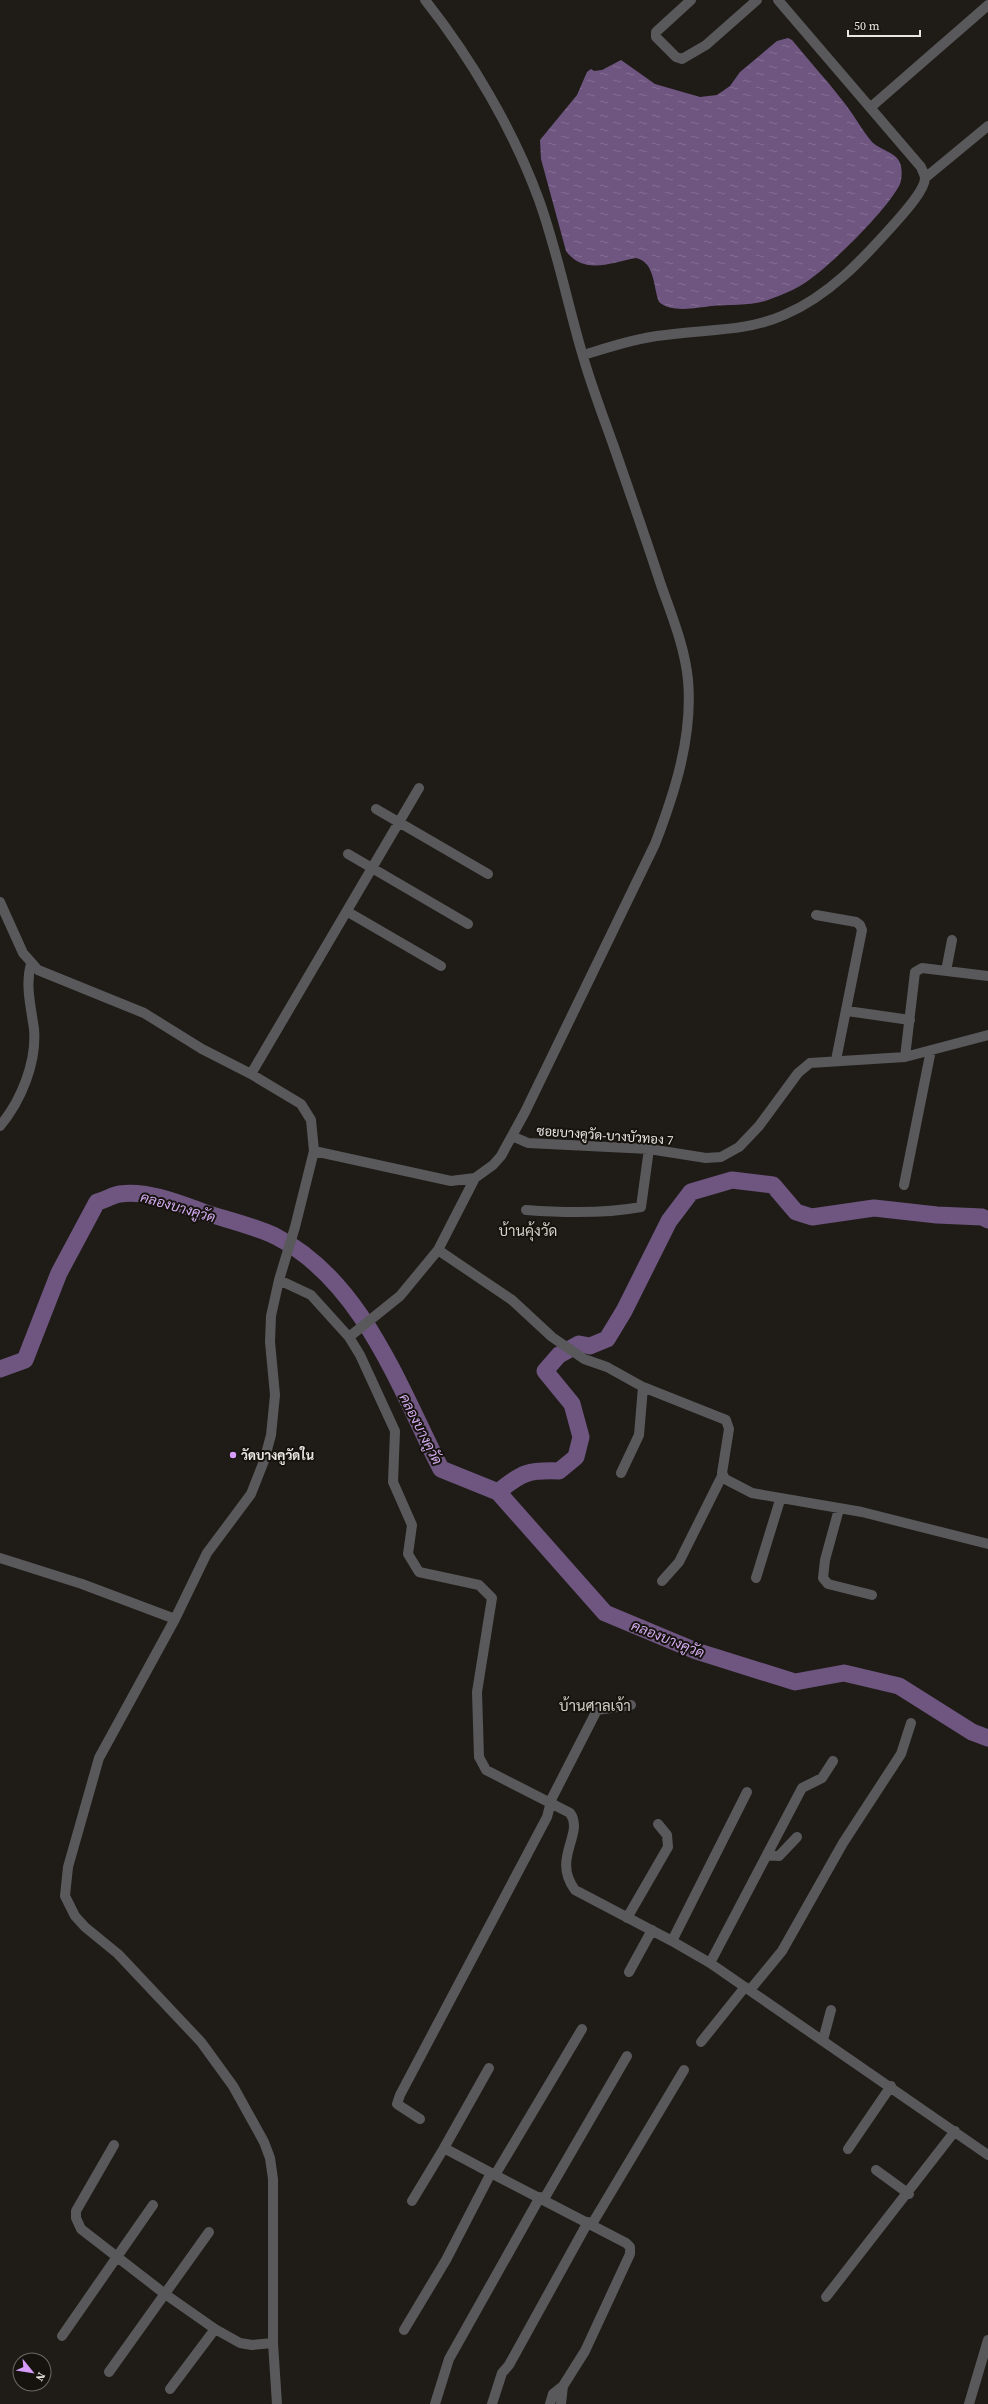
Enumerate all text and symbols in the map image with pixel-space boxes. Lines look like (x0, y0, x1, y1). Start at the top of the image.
scale bar (848, 12, 920, 38)
text: 50 m (854, 18, 880, 34)
street label: ซอยบางคูวัด-บางบัวทอง 7 (536, 1122, 674, 1150)
water label: คลองบางคูวัด (138, 1187, 218, 1227)
district label: บ้านคุ้งวัด (499, 1220, 557, 1242)
water label: คลองบางคูวัด (395, 1390, 447, 1468)
place label: วัดบางคูวัดใน (241, 1446, 314, 1466)
marker: วัดบางคูวัดใน (228, 1450, 238, 1460)
water label: คลองบางคูวัด (628, 1615, 708, 1663)
district label: บ้านศาลเจ้า (559, 1695, 631, 1716)
north arrow (12, 2352, 52, 2392)
text: N (32, 2370, 49, 2384)

